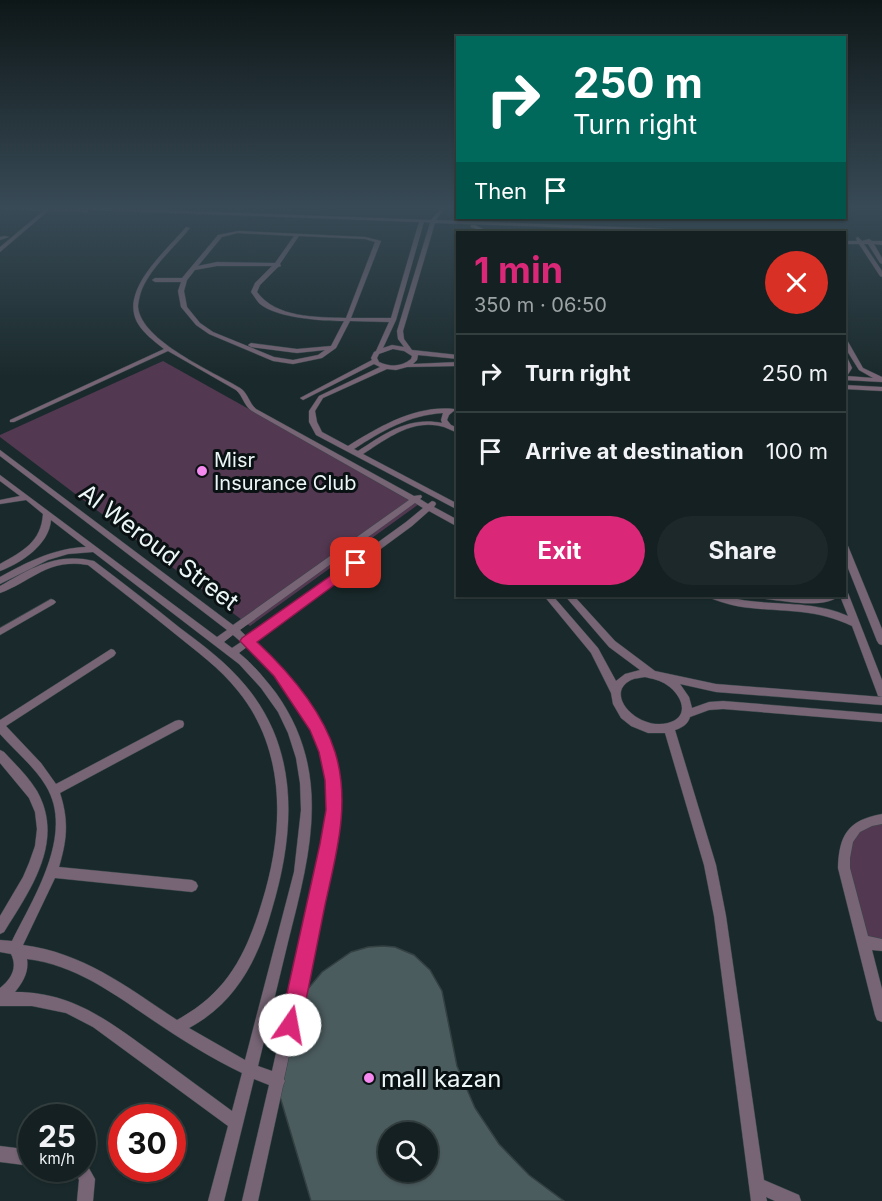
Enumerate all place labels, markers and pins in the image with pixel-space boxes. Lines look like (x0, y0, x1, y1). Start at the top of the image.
place label: Misr Insurance Club (214, 448, 356, 495)
marker: Misr Insurance Club (195, 464, 209, 478)
pin (330, 537, 381, 588)
place label: mall kazan (381, 1064, 501, 1093)
marker: mall kazan (362, 1071, 376, 1085)

